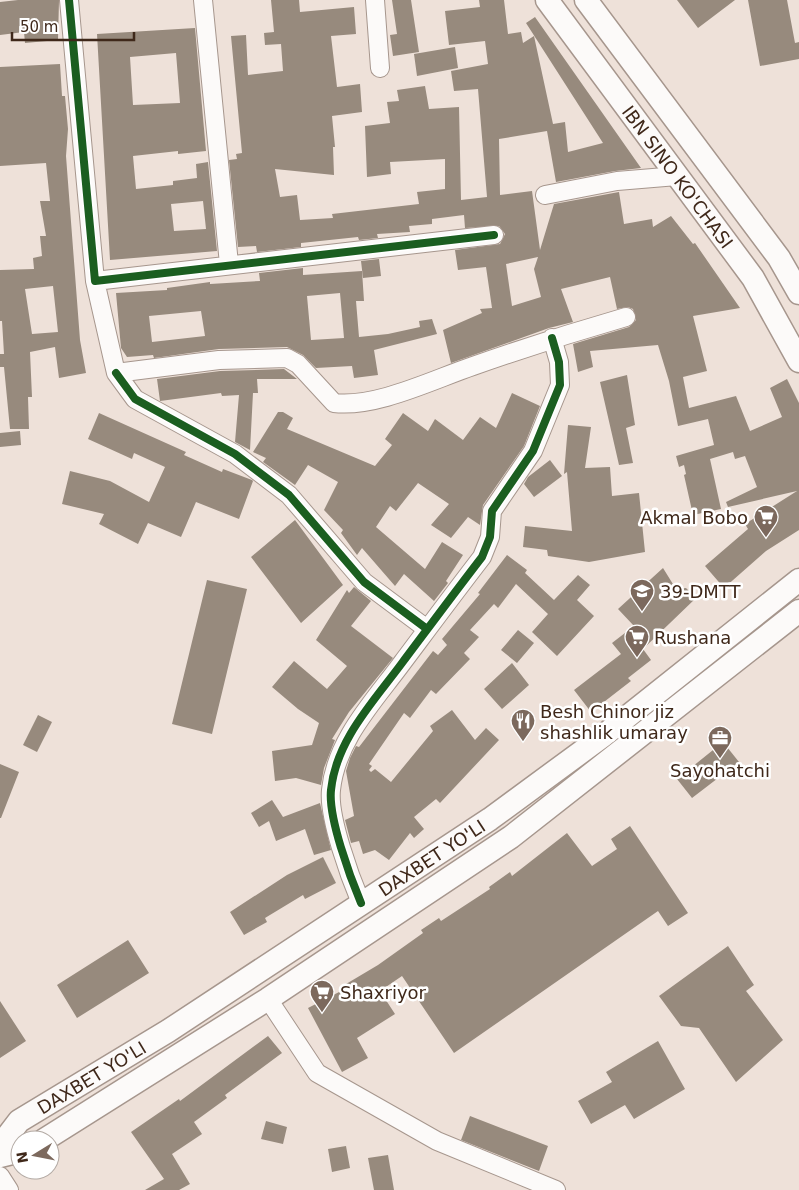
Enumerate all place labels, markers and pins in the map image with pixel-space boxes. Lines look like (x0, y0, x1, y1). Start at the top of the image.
supermarket icon: Akmal Bobo (753, 504, 779, 538)
place label: Akmal Bobo (640, 507, 748, 528)
school or university icon: 39-DMTT (629, 578, 655, 612)
place label: 39-DMTT (660, 581, 741, 602)
supermarket icon: Rushana (624, 624, 650, 658)
place label: Rushana (654, 627, 731, 648)
place label: Besh Chinor jiz shashlik umaray (540, 701, 688, 743)
restaurant icon: Besh Chinor jiz shashlik umaray (510, 708, 536, 742)
office icon: Sayohatchi (707, 725, 733, 759)
place label: Sayohatchi (670, 760, 770, 781)
supermarket icon: Shaxriyor (309, 979, 335, 1013)
place label: Shaxriyor (340, 982, 427, 1003)

